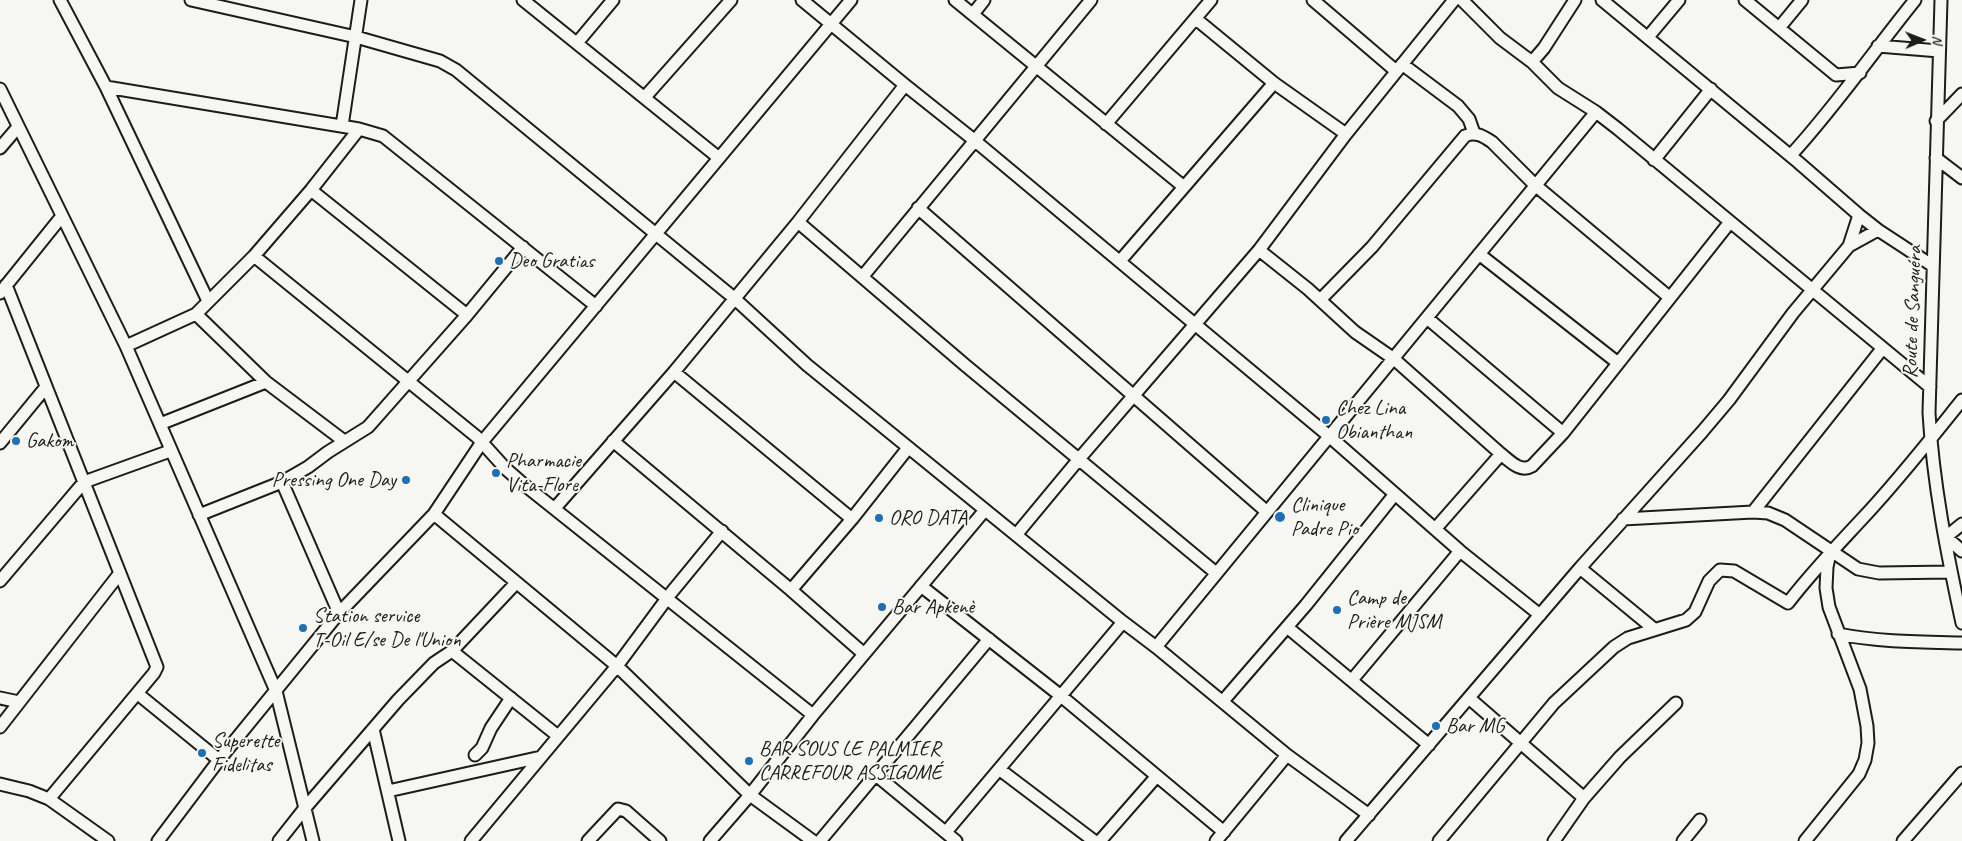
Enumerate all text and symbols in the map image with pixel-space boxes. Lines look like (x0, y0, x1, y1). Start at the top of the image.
north arrow (1897, 15, 1947, 65)
text: N (1929, 35, 1946, 44)
street label: Route de Sanguéra (1898, 245, 1928, 379)
place label: Deo Gratias (509, 248, 594, 274)
marker: Deo Gratias (493, 255, 505, 267)
place label: Chez Lina Obianthan (1336, 395, 1412, 445)
marker: Chez Lina Obianthan (1320, 414, 1332, 426)
place label: Gakom (26, 428, 73, 454)
marker: Gakom (10, 435, 22, 447)
place label: Pharmacie Vita-Flore (506, 448, 581, 498)
place label: Pressing One Day (272, 467, 396, 493)
marker: Pharmacie Vita-Flore (490, 467, 502, 479)
marker: Pressing One Day (400, 474, 412, 486)
place label: Clinique Padre Pio (1291, 492, 1358, 542)
place label: ORO DATA (889, 505, 967, 531)
marker: Clinique Padre Pio (1273, 510, 1287, 524)
marker: ORO DATA (873, 512, 885, 524)
place label: Camp de Prière MJSM (1347, 585, 1441, 635)
place label: Bar Apkenè (892, 594, 974, 620)
marker: Bar Apkenè (876, 601, 888, 613)
place label: Station service T-Oil E/se De l'Union (313, 603, 461, 653)
marker: Camp de Prière MJSM (1331, 604, 1343, 616)
marker: Station service T-Oil E/se De l'Union (297, 622, 309, 634)
place label: Bar MG (1446, 713, 1504, 739)
marker: Bar MG (1430, 720, 1442, 732)
place label: Superette Fidelitas (212, 728, 279, 778)
place label: BAR SOUS LE PALMIER CARREFOUR ASSIGOMÉ (759, 736, 942, 786)
marker: Superette Fidelitas (196, 747, 208, 759)
marker: BAR SOUS LE PALMIER CARREFOUR ASSIGOMÉ (743, 755, 755, 767)

